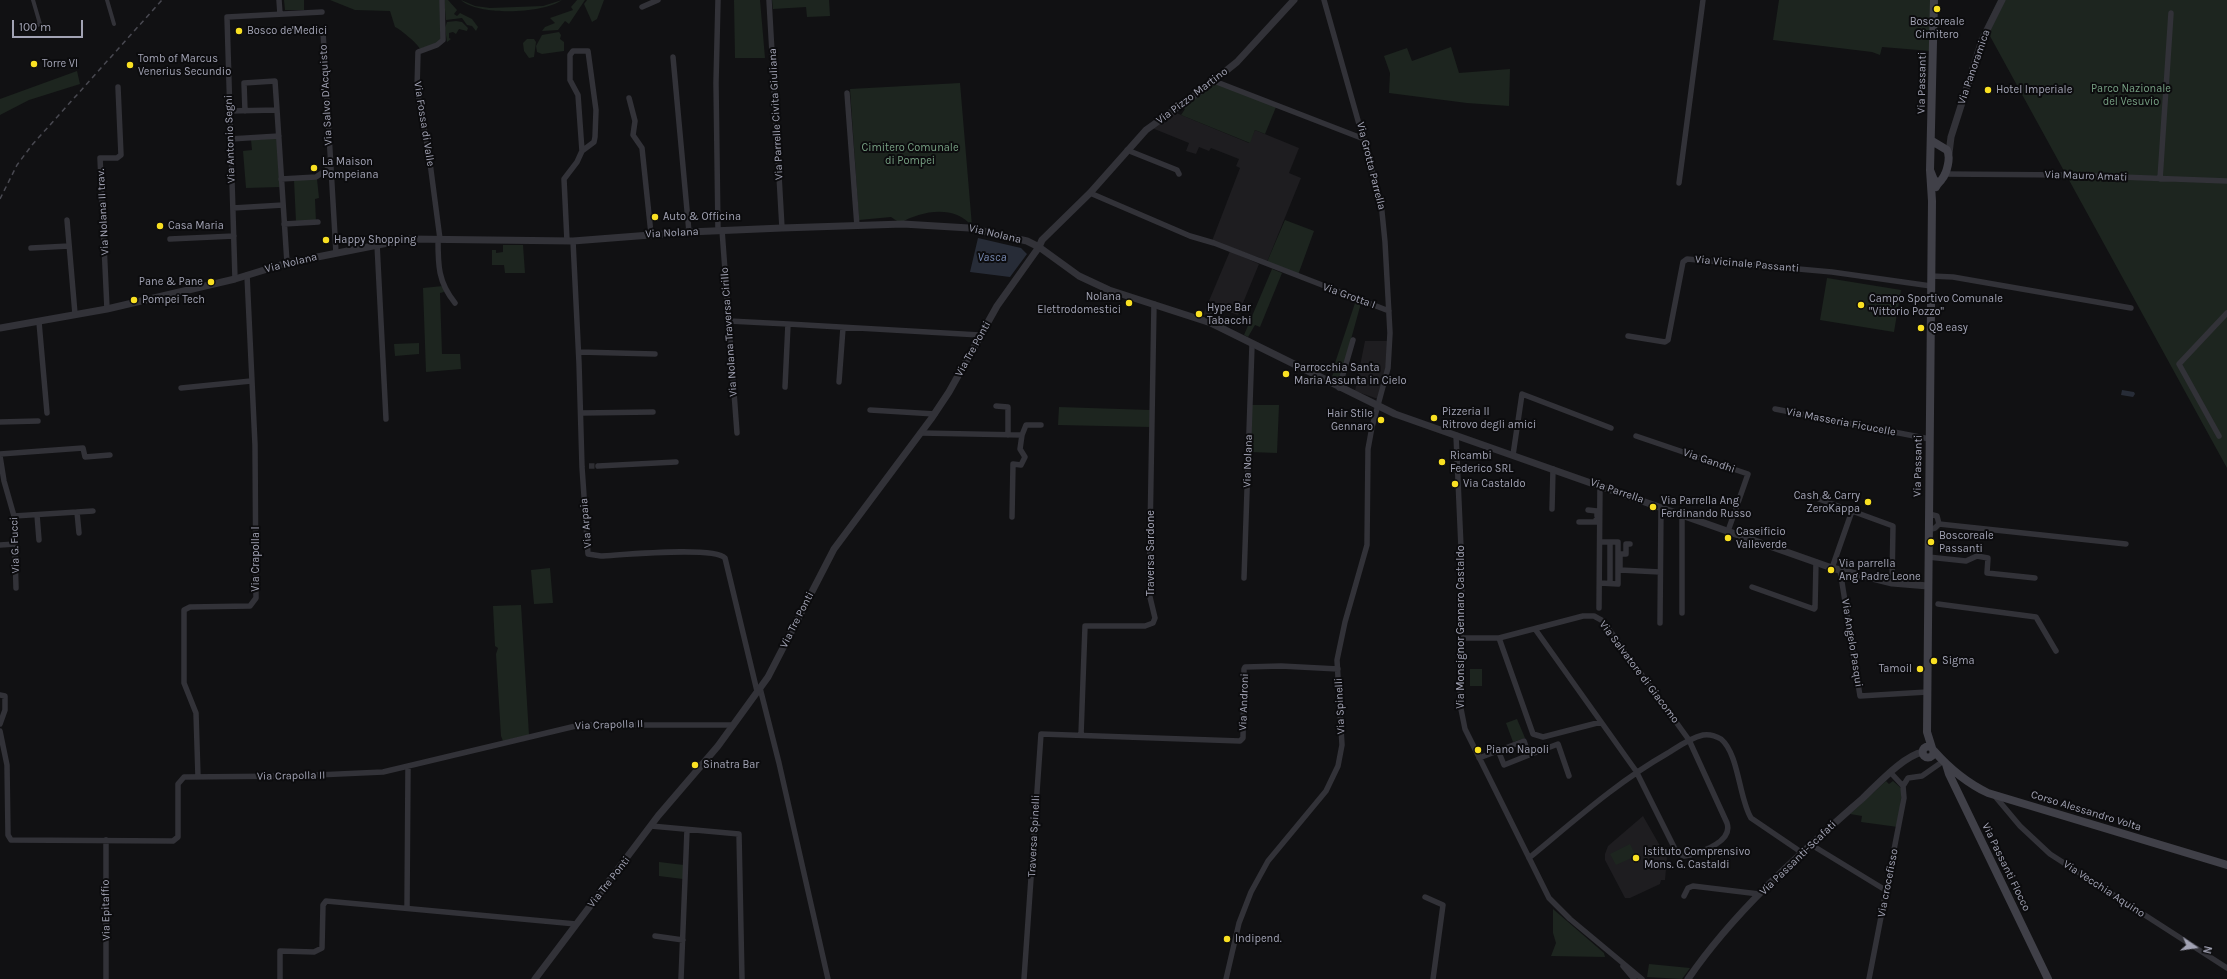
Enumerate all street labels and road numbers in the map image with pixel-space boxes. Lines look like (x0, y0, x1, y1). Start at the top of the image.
street label: Via Panoramica (1955, 28, 1993, 106)
street label: Via Salvo D'Acquisto (317, 44, 335, 146)
street label: Via Parrelle Civita Giuliana (766, 48, 786, 180)
street label: Via Passanti (1915, 52, 1929, 114)
street label: Via Pizzo Martino (1154, 65, 1230, 127)
street label: Via Fossa di Valle (411, 81, 437, 167)
street label: Via Antonio Segni (222, 95, 238, 183)
street label: Via Grotta Parrella (1354, 121, 1388, 211)
street label: Via Nolana II trav. (94, 168, 112, 256)
street label: Via Mauro Amati (2044, 168, 2128, 184)
street label: Via Nolana (967, 222, 1023, 246)
street label: Via Nolana (645, 225, 699, 241)
street label: Via Nolana (263, 250, 319, 276)
street label: Via Vicinale Passanti (1694, 253, 1800, 275)
street label: Via Nolana Traversa Cirillo (718, 267, 740, 397)
street label: Via Grotta I (1321, 280, 1377, 312)
street label: Via Tre Ponti (952, 319, 994, 379)
street label: Via Masseria Ficucelle (1785, 405, 1897, 439)
street label: Via Nolana (1240, 434, 1256, 488)
street label: Via Passanti (1911, 435, 1925, 497)
street label: Via Gandhi (1681, 446, 1737, 476)
street label: Via Parrella (1588, 476, 1646, 506)
street label: Via Arpaia (577, 497, 595, 549)
street label: Traversa Sardone (1144, 510, 1158, 596)
street label: Via G. Fucci (7, 516, 23, 574)
street label: Via Crapolla I (249, 526, 263, 592)
street label: Via Monsignor Gennaro Castaldo (1454, 545, 1468, 709)
street label: Via Tre Ponti (777, 590, 817, 650)
street label: Via Angelo Pasqui (1839, 598, 1865, 688)
street label: Via Salvatore di Giacomo (1596, 618, 1682, 726)
street label: Via Androni (1236, 673, 1252, 731)
street label: Via Spinelli (1332, 678, 1348, 734)
street label: Via Crapolla II (575, 717, 643, 733)
street label: Via Crapolla II (257, 769, 325, 783)
street label: Corso Alessandro Volta (2029, 788, 2143, 834)
street label: Traversa Spinelli (1025, 795, 1043, 877)
street label: Via Passanti-Scafati (1757, 818, 1839, 898)
street label: Via Passanti Flocco (1979, 821, 2033, 913)
street label: Via crocefisso (1875, 848, 1901, 918)
street label: Via Tre Ponti (585, 854, 633, 910)
street label: Via Vecchia Aquino (2061, 858, 2147, 920)
street label: Via Epitaffio (99, 879, 113, 941)

